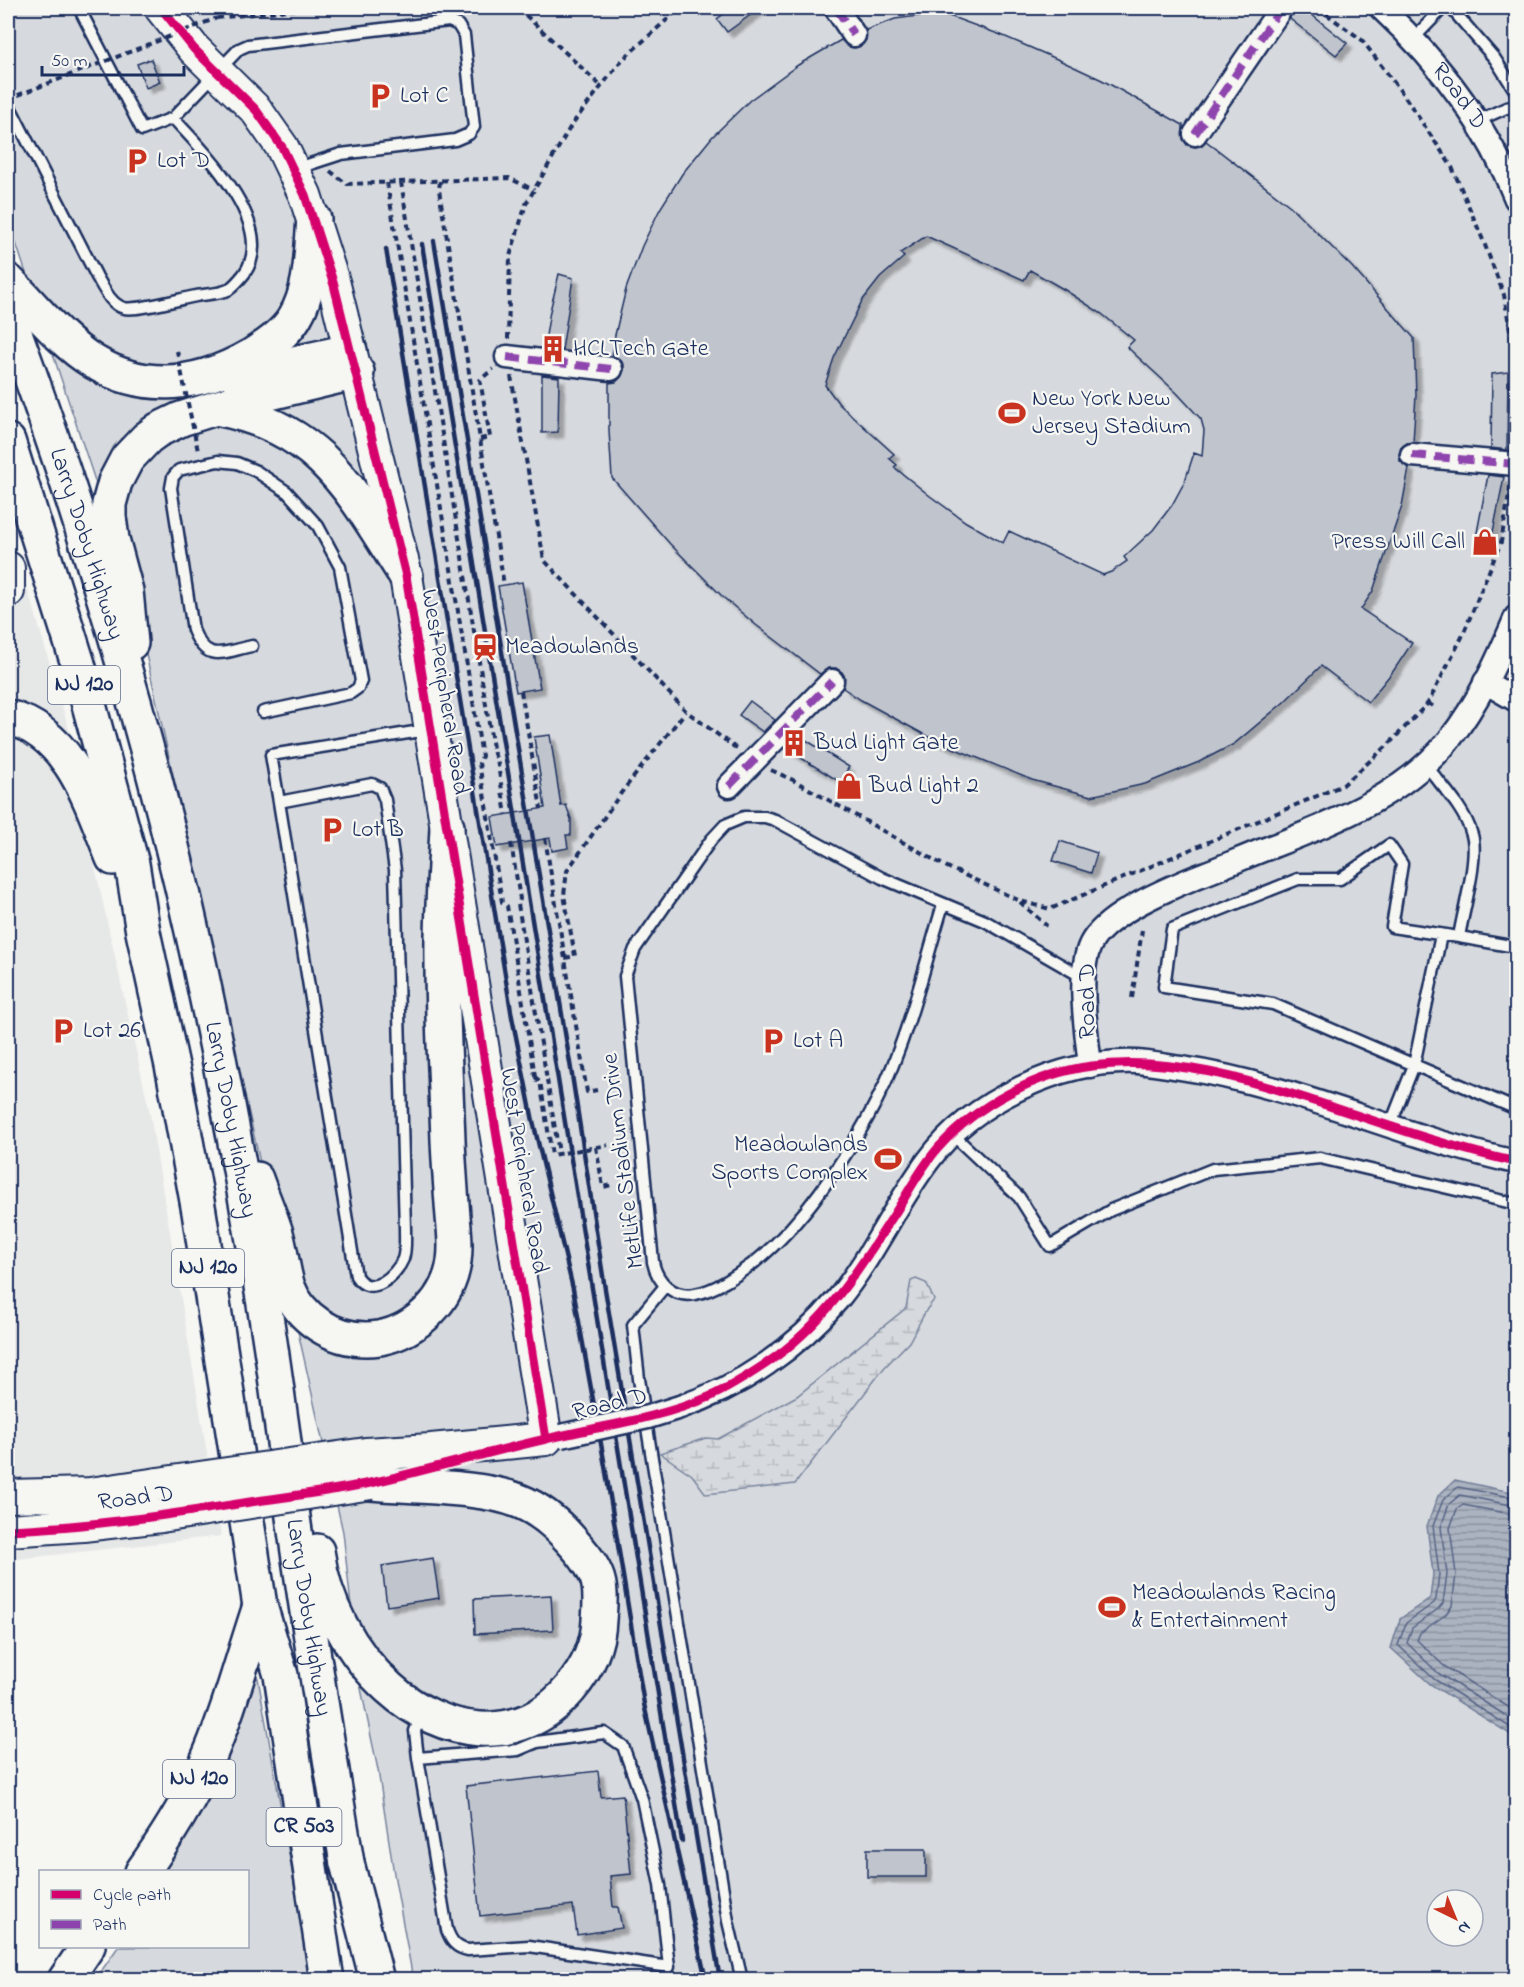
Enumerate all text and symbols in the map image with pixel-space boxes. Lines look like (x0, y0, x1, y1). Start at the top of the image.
scale bar (42, 39, 184, 77)
text: 50 m (51, 49, 88, 75)
street label: Road D (1423, 55, 1495, 137)
place label: Lot C (400, 79, 449, 114)
parking icon: Lot C (365, 81, 395, 111)
place label: Lot D (157, 144, 210, 179)
parking icon: Lot D (122, 146, 152, 176)
place label: HCLTech Gate (573, 332, 709, 367)
building icon: HCLTech Gate (538, 334, 568, 364)
place label: New York New Jersey Stadium (1032, 382, 1191, 446)
sports icon: New York New Jersey Stadium (997, 398, 1027, 428)
street label: Larry Doby Highway (39, 444, 133, 644)
place label: Press Will Call (1332, 525, 1465, 560)
shop icon: Press Will Call (1470, 527, 1500, 557)
street label: West Peripheral Road (410, 587, 478, 798)
place label: Meadowlands (505, 630, 639, 665)
station icon: Meadowlands (470, 632, 500, 662)
road number: NJ 120 (48, 666, 120, 704)
place label: Bud Light Gate (813, 726, 959, 761)
building icon: Bud Light Gate (779, 728, 809, 758)
place label: Bud Light 2 (868, 769, 979, 804)
shop icon: Bud Light 2 (834, 771, 864, 801)
place label: Lot B (352, 813, 404, 848)
parking icon: Lot B (317, 815, 347, 845)
street label: Road D (1071, 963, 1106, 1039)
place label: Lot 26 (83, 1014, 141, 1049)
parking icon: Lot 26 (48, 1016, 78, 1046)
street label: Larry Doby Highway (195, 1019, 266, 1221)
place label: Lot A (793, 1024, 843, 1059)
parking icon: Lot A (758, 1026, 788, 1056)
street label: MetLife Stadium Drive (593, 1051, 655, 1271)
street label: West Peripheral Road (489, 1066, 557, 1277)
place label: Meadowlands Sports Complex (711, 1128, 868, 1191)
sports icon: Meadowlands Sports Complex (873, 1144, 903, 1174)
road number: NJ 120 (172, 1249, 244, 1287)
street label: Road D (569, 1379, 651, 1431)
street label: Road D (96, 1477, 176, 1521)
street label: Larry Doby Highway (276, 1517, 341, 1719)
place label: Meadowlands Racing & Entertainment (1132, 1576, 1336, 1639)
sports icon: Meadowlands Racing & Entertainment (1097, 1592, 1127, 1622)
road number: NJ 120 (163, 1760, 235, 1798)
road number: CR 503 (266, 1808, 342, 1846)
legend (39, 1870, 249, 1948)
text: Cycle path (93, 1883, 171, 1909)
north arrow (1425, 1888, 1485, 1948)
text: Path (93, 1913, 127, 1939)
text: N (1452, 1915, 1476, 1940)

